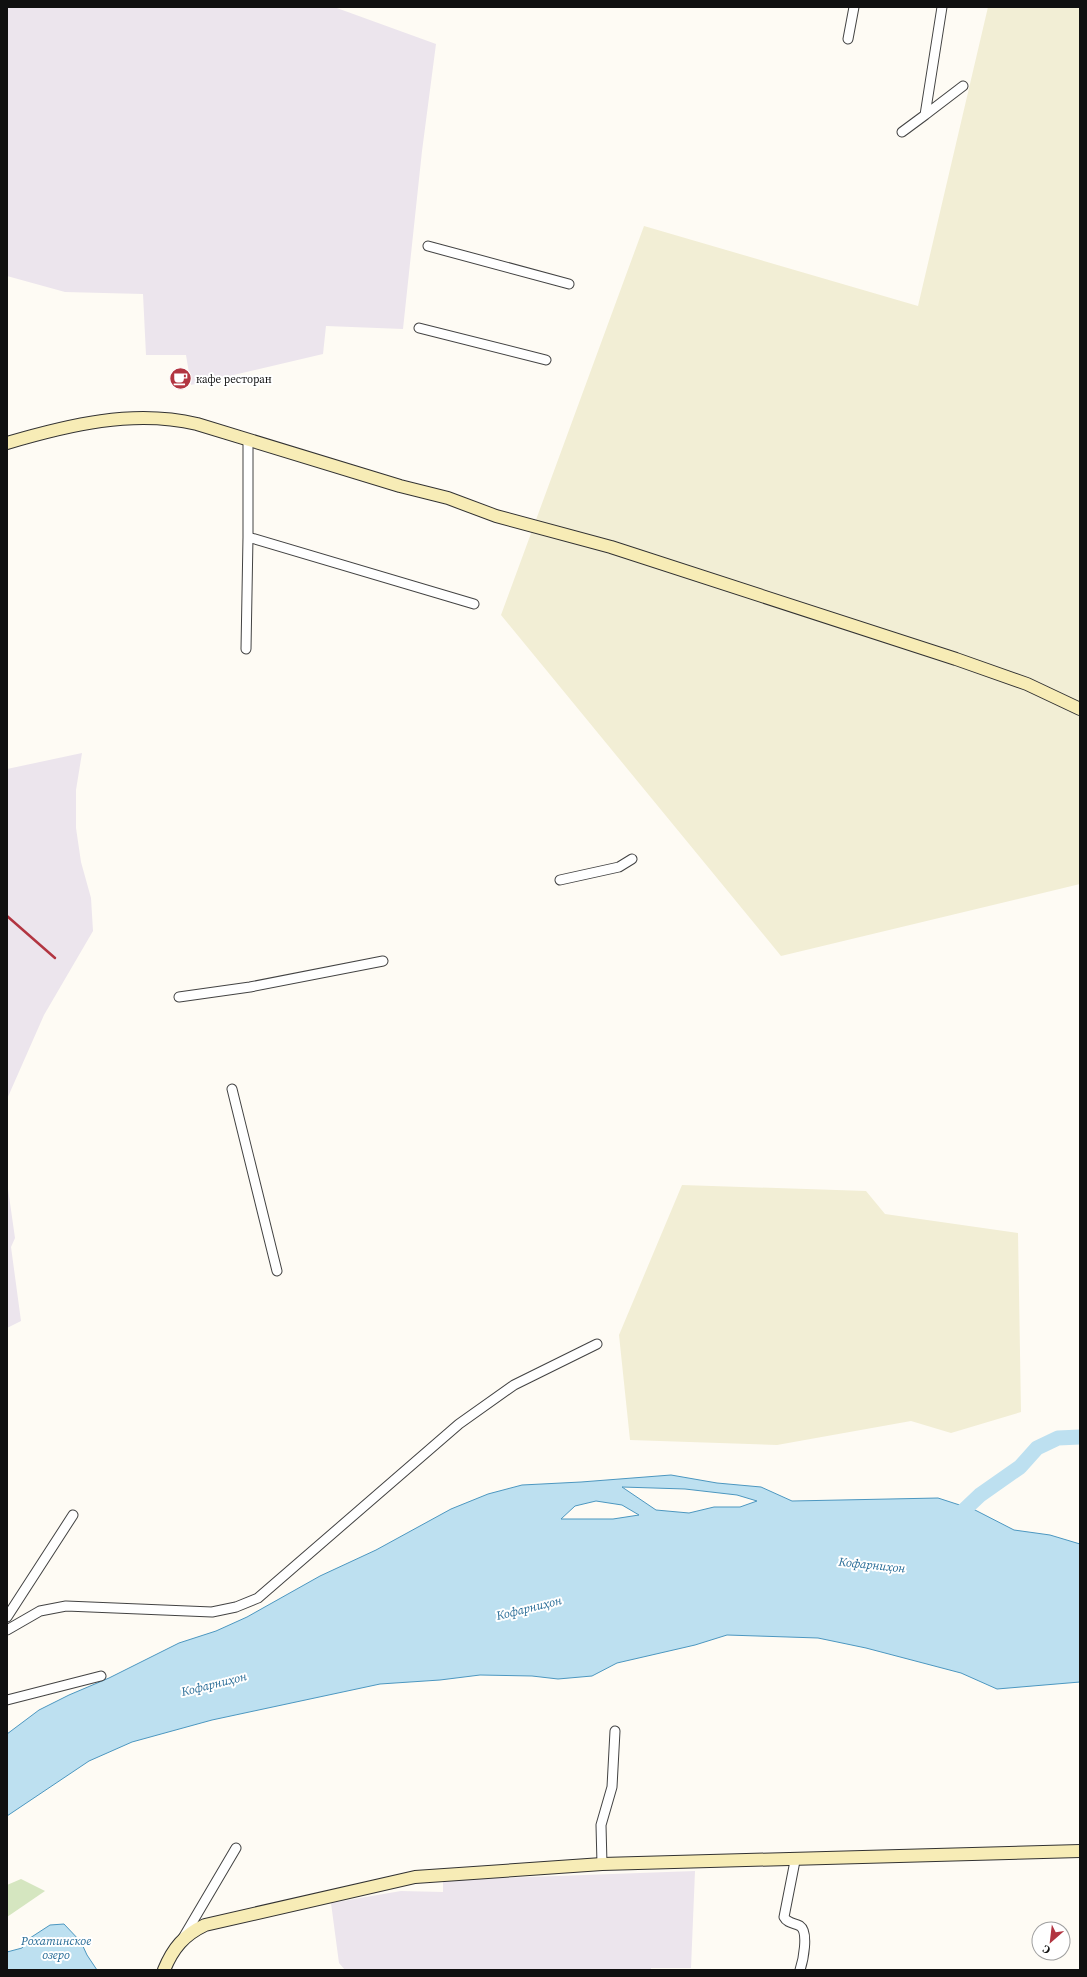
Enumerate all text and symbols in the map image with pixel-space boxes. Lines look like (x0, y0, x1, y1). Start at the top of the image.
cafe icon: кафе ресторан (168, 366, 194, 392)
place label: кафе ресторан (196, 372, 272, 387)
water label: Кофарниҳон (837, 1553, 906, 1576)
water label: Кофарниҳон (494, 1592, 563, 1624)
water label: Кофарниҳон (179, 1668, 248, 1700)
north arrow (1031, 1921, 1071, 1961)
water label: Рохатинское озеро (20, 1933, 91, 1963)
text: С (1040, 1941, 1053, 1958)

